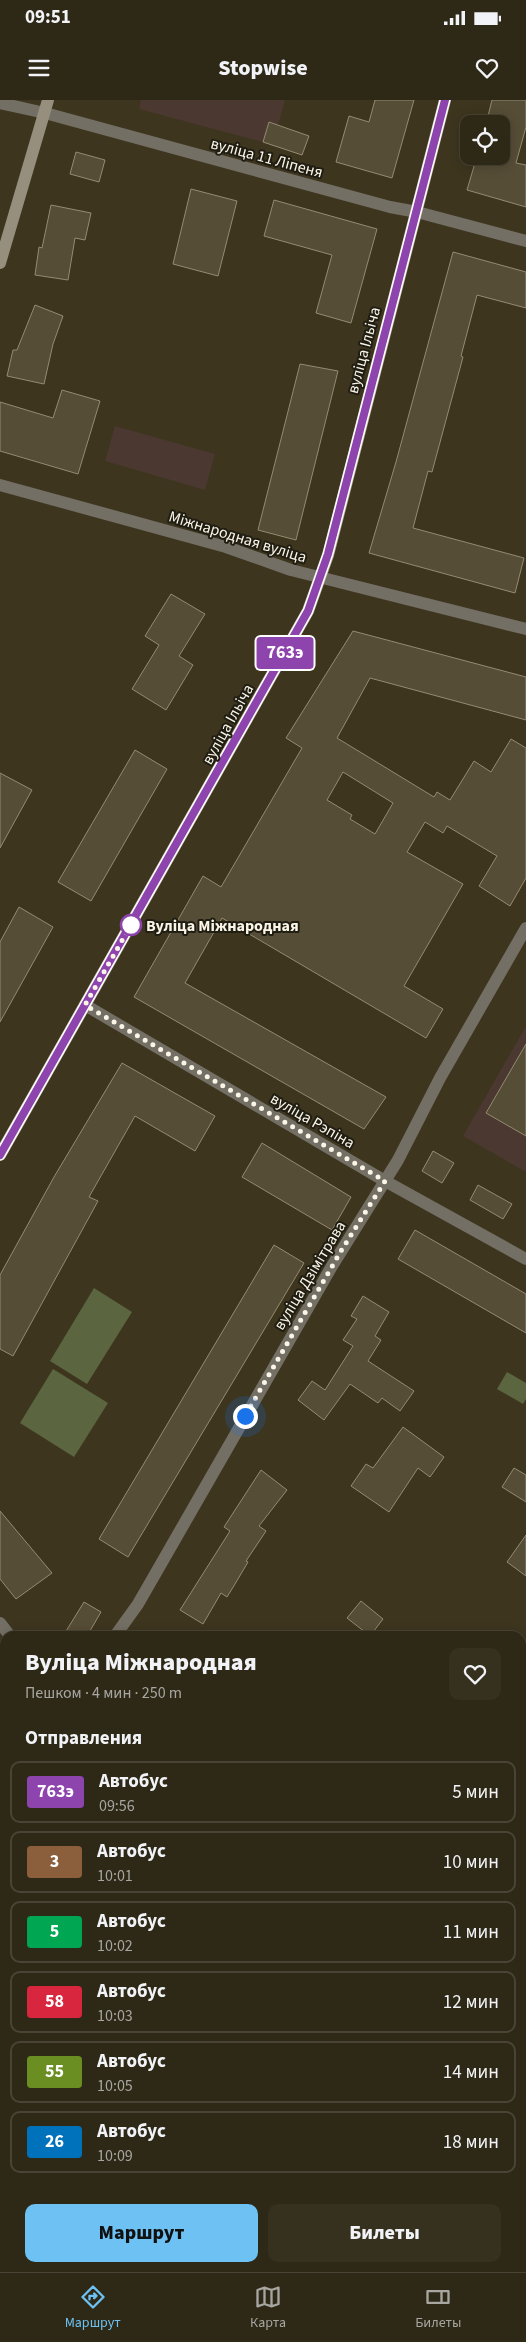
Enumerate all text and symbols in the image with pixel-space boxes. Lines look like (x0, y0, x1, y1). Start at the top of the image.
text: 09:51 (25, 4, 71, 31)
text: Stopwise (218, 52, 308, 84)
icon: menu (25, 54, 53, 82)
icon: heart (473, 54, 501, 82)
map controls (460, 115, 510, 165)
button: locate (460, 115, 510, 165)
street label: вуліца 11 Ліпеня (208, 132, 325, 184)
street label: вуліца Ільіча (342, 304, 386, 396)
street label: Міжнародная вуліца (166, 506, 309, 568)
line badge: 763э (250, 637, 320, 669)
text: 763э (267, 640, 303, 665)
street label: вуліца Ільіча (197, 680, 259, 769)
marker: Вуліца Міжнародная (120, 914, 142, 936)
place label: Вуліца Міжнародная (146, 915, 299, 937)
street label: вуліца Рэпіна (266, 1088, 359, 1154)
street label: вуліца Дзімітрава (269, 1217, 351, 1334)
your location (233, 1404, 258, 1429)
text: Вуліца Міжнародная (25, 1645, 257, 1680)
button: heart (449, 1648, 501, 1700)
text: Пешком · 4 мин · 250 m (25, 1682, 182, 1704)
text: Отправления (25, 1725, 142, 1752)
text: Автобус (99, 1768, 168, 1795)
text: 763э (37, 1779, 74, 1804)
text: 5 мин (452, 1779, 499, 1806)
text: 09:56 (99, 1795, 135, 1817)
text: Автобус (97, 1838, 166, 1865)
text: 3 (50, 1849, 59, 1874)
text: 10 мин (443, 1849, 499, 1876)
text: 10:01 (97, 1865, 133, 1887)
text: Автобус (97, 1908, 166, 1935)
text: 5 (50, 1919, 59, 1944)
text: 11 мин (443, 1919, 499, 1946)
text: 10:02 (97, 1935, 133, 1957)
text: Автобус (97, 1978, 166, 2005)
text: 58 (45, 1989, 64, 2014)
text: 12 мин (443, 1989, 499, 2016)
text: 10:03 (97, 2005, 133, 2027)
text: Автобус (97, 2048, 166, 2075)
text: 55 (45, 2059, 64, 2084)
text: 14 мин (443, 2059, 499, 2086)
text: 10:05 (97, 2075, 133, 2097)
text: Автобус (97, 2118, 166, 2145)
text: 26 (45, 2129, 64, 2154)
text: 18 мин (443, 2129, 499, 2156)
text: 10:09 (97, 2145, 133, 2167)
button: Маршрут (25, 2204, 258, 2262)
button: Билеты (268, 2204, 501, 2262)
tab: Маршрут (65, 2283, 121, 2333)
tab: Карта (250, 2283, 286, 2333)
tab: Билеты (415, 2283, 461, 2333)

